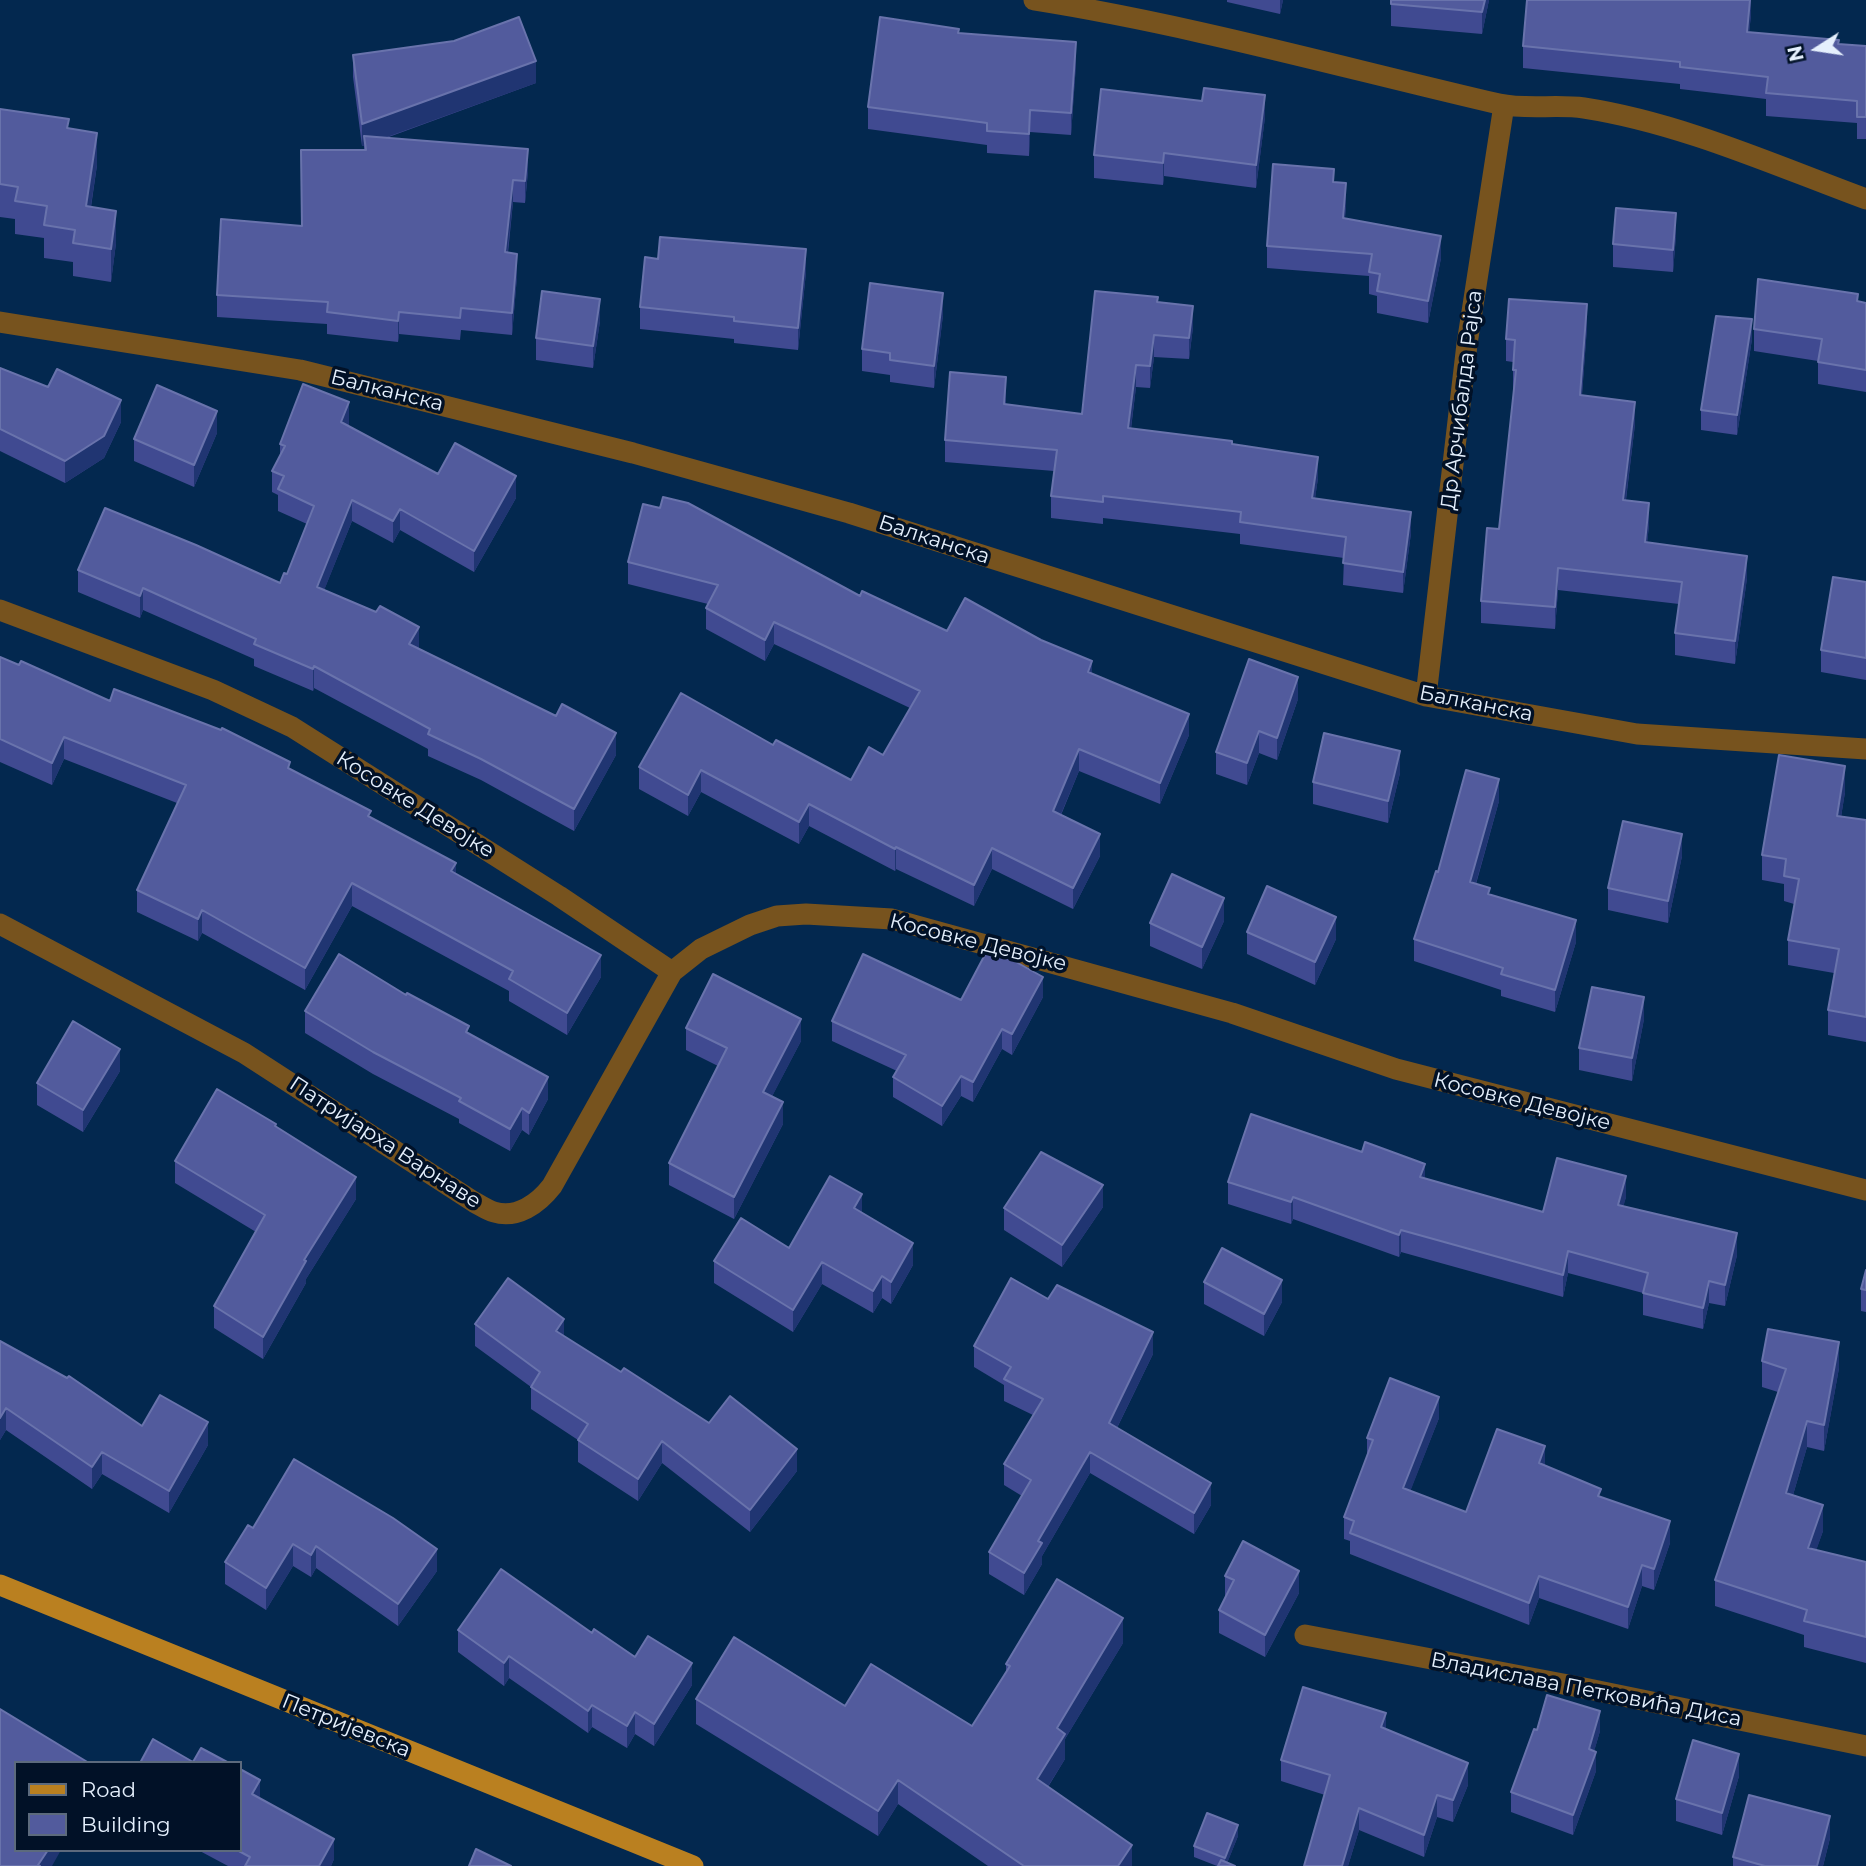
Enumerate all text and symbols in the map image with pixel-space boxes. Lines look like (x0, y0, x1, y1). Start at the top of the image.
north arrow (1782, 14, 1852, 84)
text: N (1783, 44, 1809, 63)
street label: Др Арчибалда Рајса (1436, 289, 1488, 511)
street label: Балканска (328, 365, 446, 417)
street label: Балканска (875, 510, 993, 570)
street label: Балканска (1417, 681, 1535, 727)
street label: Косовке Девојке (331, 746, 499, 864)
street label: Косовке Девојке (887, 909, 1069, 977)
street label: Косовке Девојке (1431, 1068, 1613, 1136)
street label: Патријарха Варнаве (284, 1072, 486, 1214)
street label: Владислава Петковића Диса (1428, 1647, 1744, 1733)
street label: Петријевска (278, 1689, 414, 1763)
legend (14, 1761, 242, 1852)
text: Road (81, 1777, 136, 1802)
text: Building (81, 1812, 171, 1837)

